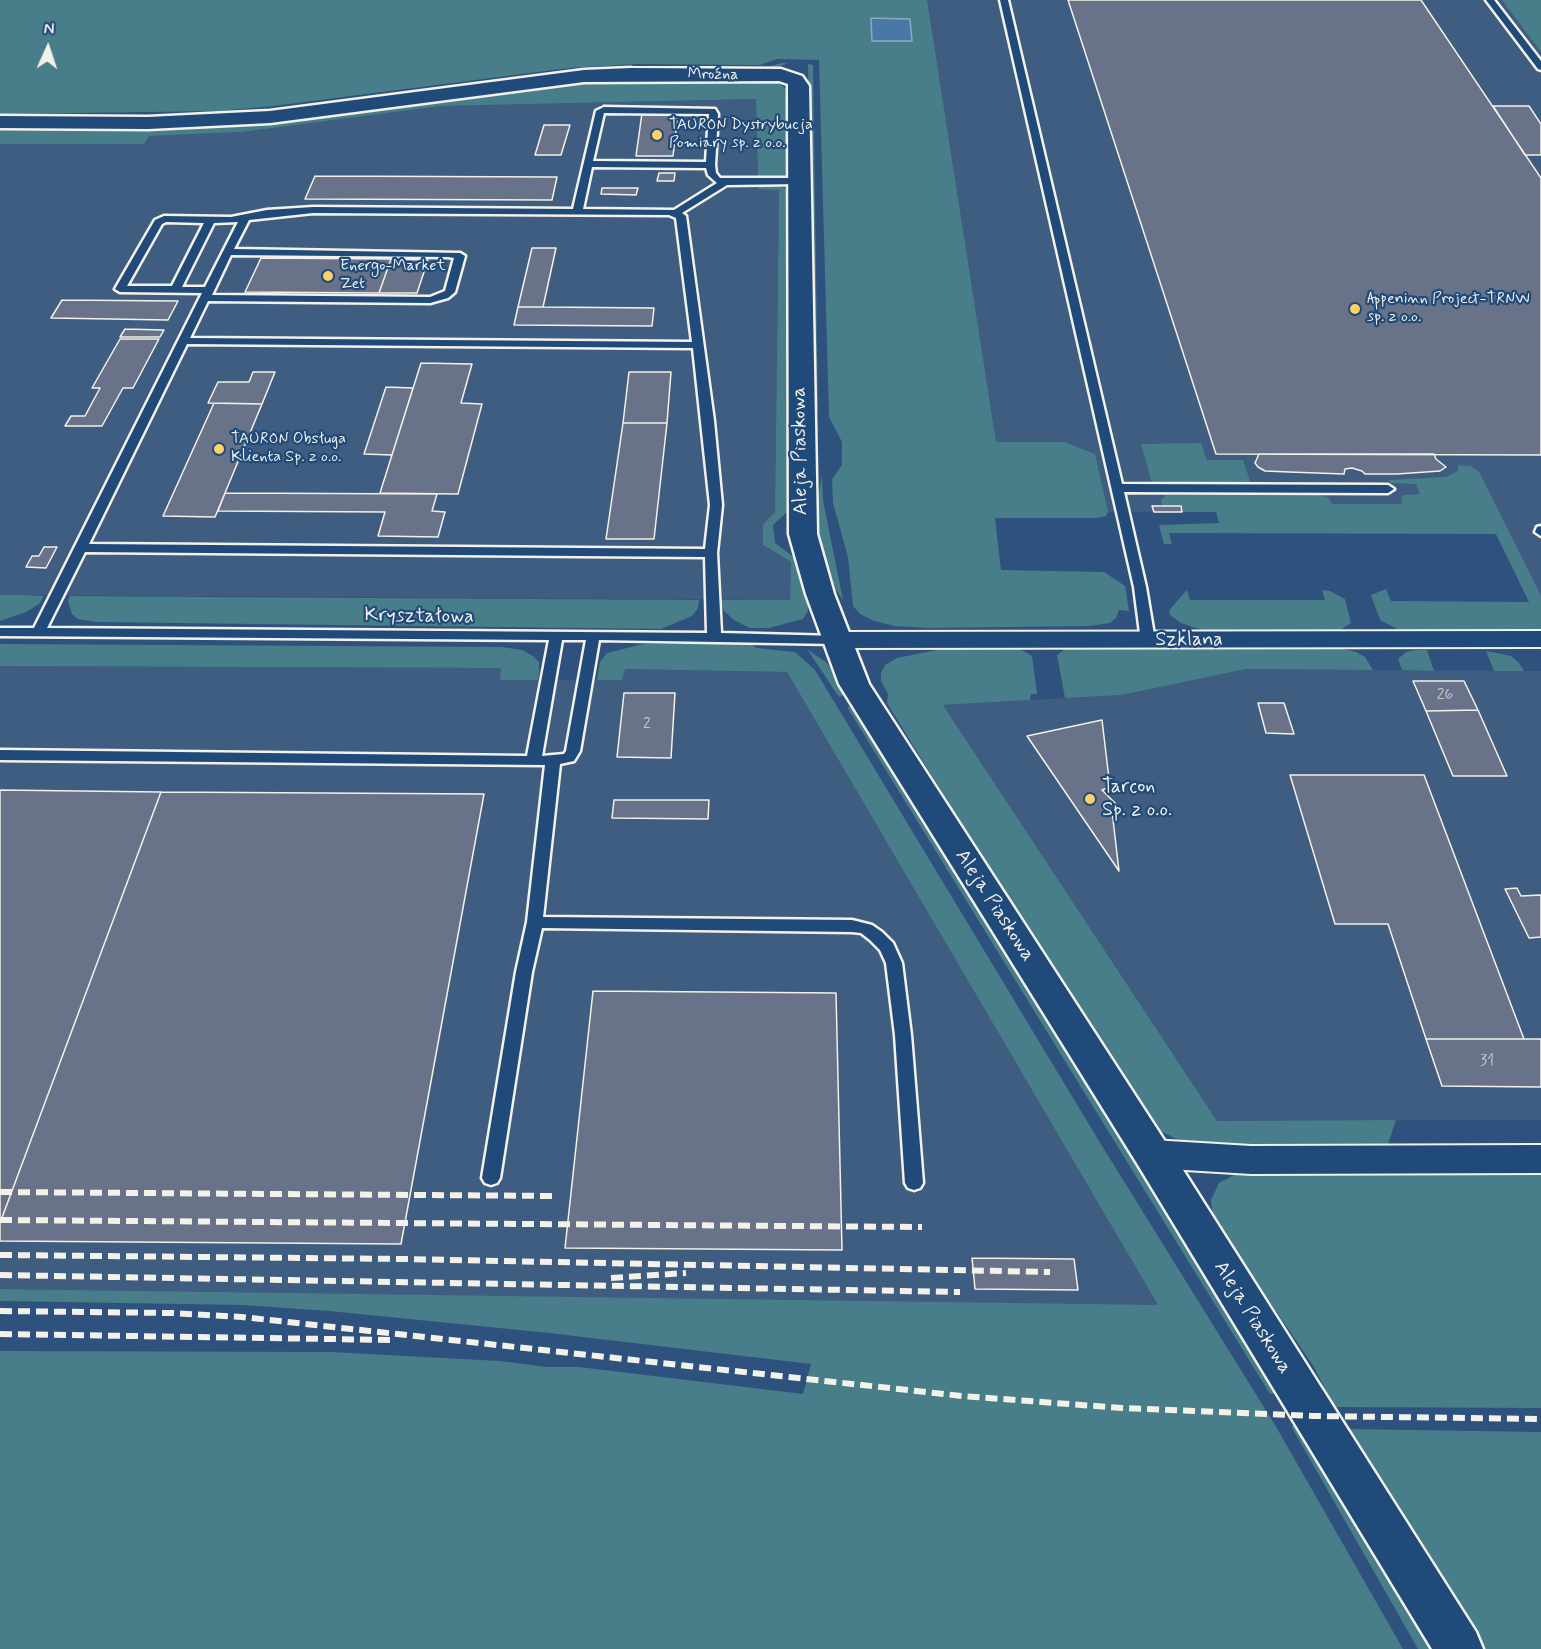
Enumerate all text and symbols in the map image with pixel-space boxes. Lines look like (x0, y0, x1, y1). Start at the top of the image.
north arrow (18, 18, 78, 78)
text: N (43, 19, 55, 40)
street label: Mroźna (687, 65, 739, 85)
place label: TAURON Dystrybucja Pomiary sp. z o.o. (669, 116, 813, 154)
marker: TAURON Dystrybucja Pomiary sp. z o.o. (650, 128, 664, 142)
place label: Energo-Market Zet (340, 257, 446, 295)
marker: Energo-Market Zet (321, 269, 335, 283)
place label: Appeninn Project-TRNW sp. z o.o. (1367, 290, 1530, 328)
marker: Appeninn Project-TRNW sp. z o.o. (1348, 302, 1362, 316)
street label: Aleja Piaskowa (788, 386, 814, 516)
place label: TAURON Obsługa Klienta Sp. z o.o. (231, 430, 346, 468)
marker: TAURON Obsługa Klienta Sp. z o.o. (212, 442, 226, 456)
street label: Kryształowa (364, 604, 474, 630)
street label: Szklana (1155, 629, 1223, 653)
house number: 26 (1437, 686, 1453, 706)
house number: 2 (643, 715, 651, 735)
place label: Tarcon Sp. z o.o. (1102, 776, 1172, 823)
marker: Tarcon Sp. z o.o. (1083, 792, 1097, 806)
street label: Aleja Piaskowa (949, 846, 1039, 966)
house number: 31 (1480, 1052, 1494, 1072)
street label: Aleja Piaskowa (1208, 1257, 1296, 1379)

